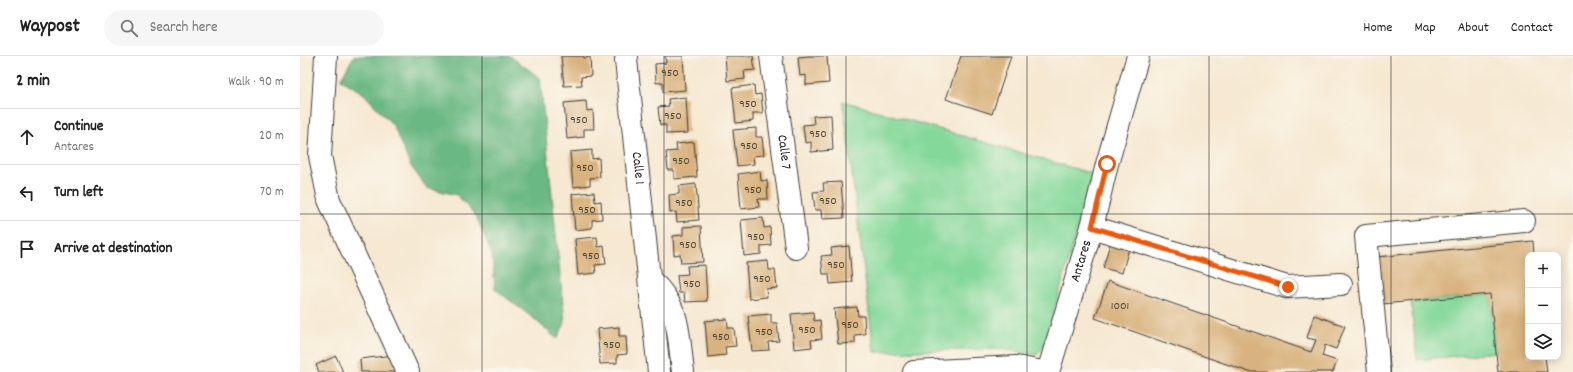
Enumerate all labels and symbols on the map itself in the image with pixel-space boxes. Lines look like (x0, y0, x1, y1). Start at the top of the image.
house number: 950 (661, 65, 679, 82)
house number: 950 (739, 96, 757, 113)
house number: 950 (664, 108, 682, 125)
house number: 950 (570, 112, 588, 129)
house number: 950 (809, 126, 827, 143)
street label: Calle 7 (771, 134, 796, 171)
house number: 950 (740, 138, 758, 155)
street label: Calle 1 (626, 151, 649, 186)
house number: 950 (672, 153, 690, 170)
route start (1098, 155, 1116, 173)
house number: 950 (576, 160, 594, 177)
house number: 950 (744, 182, 762, 199)
house number: 950 (819, 193, 837, 210)
house number: 950 (675, 195, 693, 212)
house number: 950 (578, 202, 596, 219)
house number: 950 (747, 229, 765, 246)
house number: 950 (679, 237, 697, 254)
street label: Antares (1066, 237, 1098, 285)
house number: 950 (582, 248, 600, 265)
house number: 950 (827, 257, 845, 274)
house number: 950 (753, 271, 771, 288)
house number: 950 (683, 276, 701, 293)
route end (1279, 278, 1297, 296)
house number: 1001 (1111, 298, 1129, 315)
house number: 950 (841, 317, 859, 334)
house number: 950 (798, 322, 816, 339)
house number: 950 (755, 324, 773, 341)
house number: 950 (712, 329, 730, 346)
house number: 950 (603, 337, 621, 354)

